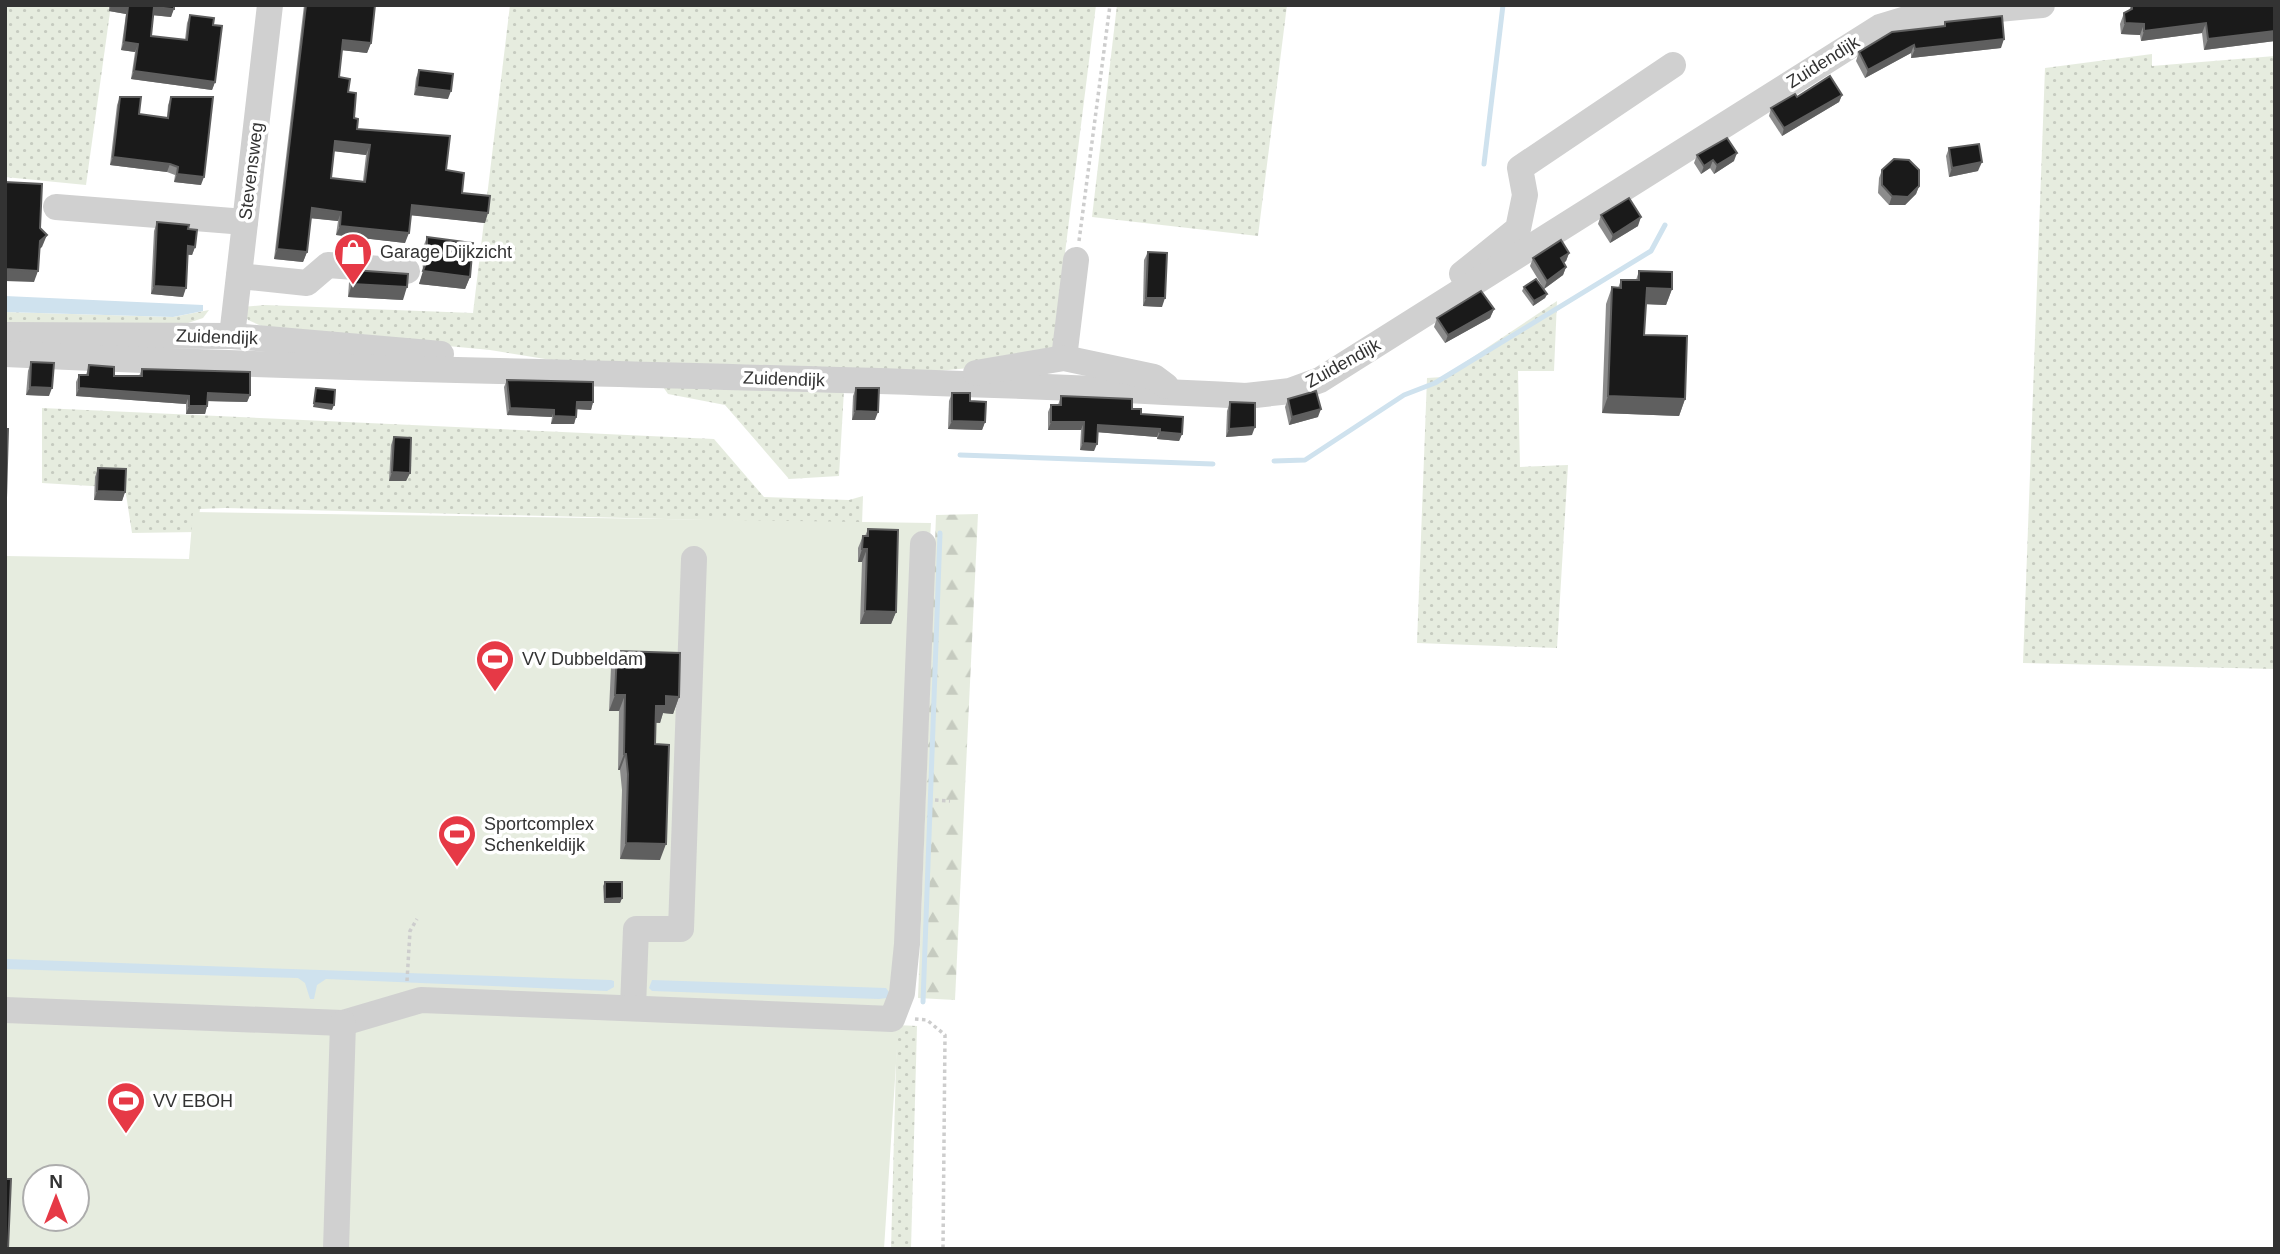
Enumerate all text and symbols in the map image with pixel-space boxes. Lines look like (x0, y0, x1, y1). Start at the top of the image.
street label: Zuidendijk (1783, 31, 1864, 92)
street label: Stevensweg (235, 121, 267, 221)
shop icon: Garage Dijkzicht (332, 231, 374, 286)
place label: Garage Dijkzicht (380, 242, 512, 262)
street label: Zuidendijk (176, 326, 259, 348)
street label: Zuidendijk (1302, 334, 1385, 392)
street label: Zuidendijk (743, 368, 826, 390)
sports icon: VV Dubbeldam (474, 638, 516, 693)
place label: VV Dubbeldam (522, 649, 643, 669)
sports icon: Sportcomplex Schenkeldijk (436, 813, 478, 868)
place label: Sportcomplex Schenkeldijk (484, 814, 594, 855)
sports icon: VV EBOH (105, 1080, 147, 1135)
place label: VV EBOH (153, 1091, 233, 1111)
north arrow (21, 1163, 91, 1233)
text: N (49, 1171, 63, 1192)

